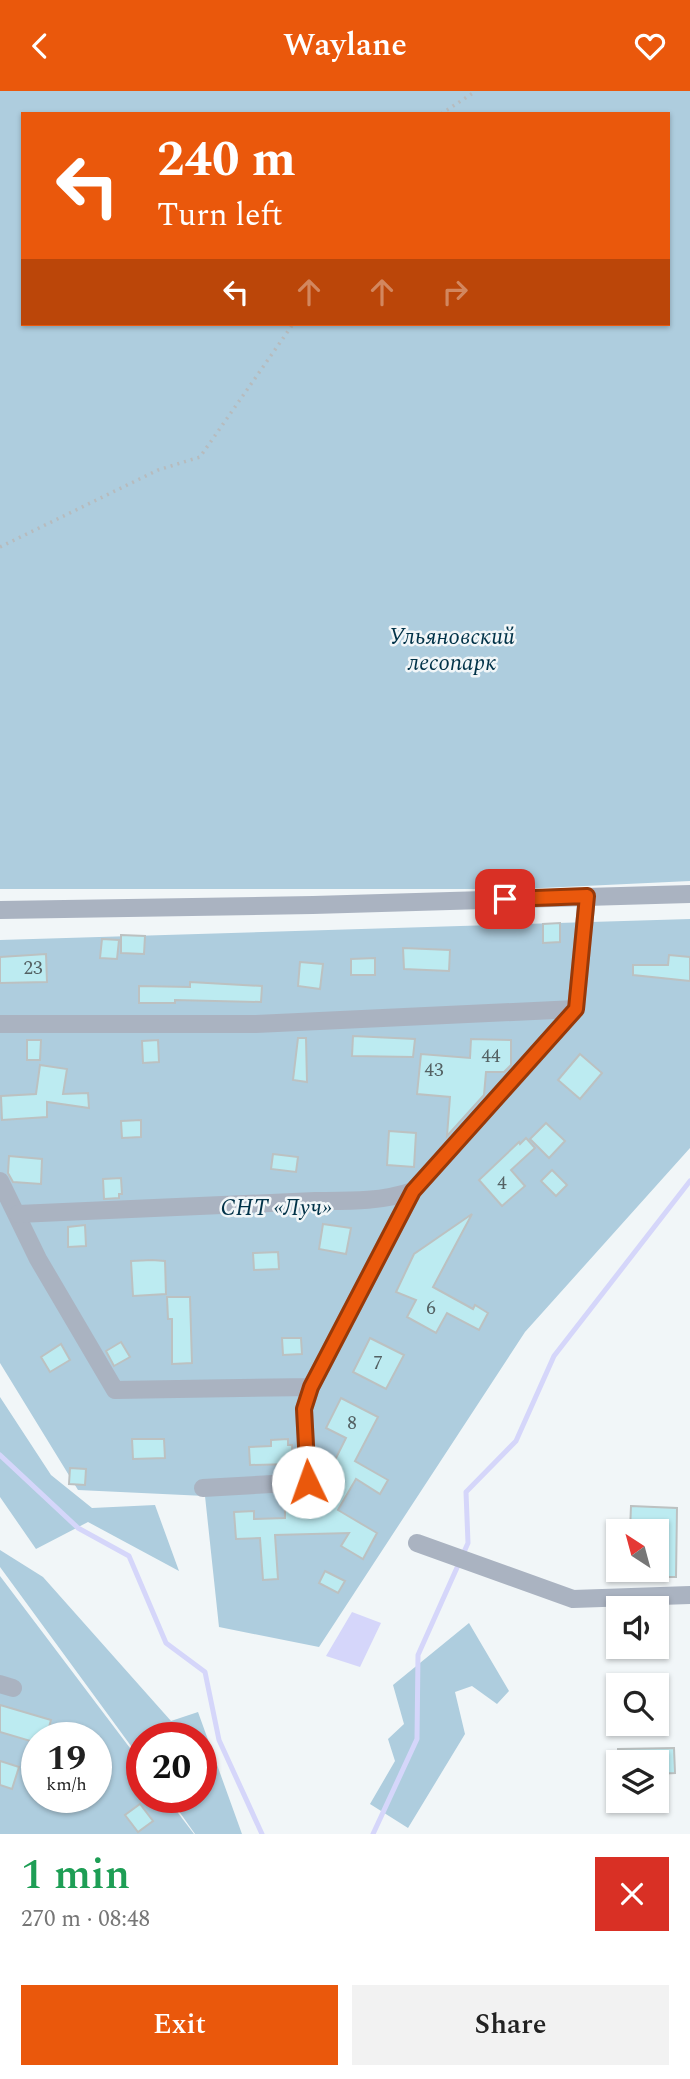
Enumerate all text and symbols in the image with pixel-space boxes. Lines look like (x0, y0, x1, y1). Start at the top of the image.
text: Waylane (283, 21, 407, 70)
icon: back (21, 27, 59, 65)
icon: heart (631, 27, 669, 65)
text: 240 m (157, 123, 296, 198)
icon: left (42, 140, 133, 231)
text: Turn left (157, 191, 283, 240)
icon: left (217, 273, 255, 311)
icon: ahead (290, 273, 328, 311)
icon: ahead (363, 273, 401, 311)
icon: right (436, 273, 474, 311)
park label: Ульяновский лесопарк (389, 620, 515, 681)
pin (475, 869, 535, 929)
icon: arrive (486, 880, 524, 918)
house number: 23 (23, 954, 43, 983)
house number: 44 (481, 1042, 501, 1071)
house number: 43 (424, 1056, 444, 1085)
house number: 4 (497, 1169, 507, 1198)
park label: СНТ «Луч» (220, 1191, 332, 1226)
house number: 6 (426, 1294, 436, 1323)
house number: 7 (373, 1349, 383, 1378)
house number: 8 (347, 1409, 357, 1438)
position arrow (271, 1445, 345, 1519)
north arrow (606, 1519, 668, 1582)
map controls (606, 1519, 669, 1813)
button: sound (606, 1596, 669, 1659)
button: search (606, 1673, 669, 1736)
speed limit sign: 20 (126, 1722, 217, 1813)
text: 19 (47, 1732, 86, 1785)
button: layers (606, 1750, 669, 1813)
text: km/h (46, 1771, 87, 1798)
text: 1 min (21, 1844, 130, 1907)
button: close (595, 1857, 669, 1931)
text: 270 m · 08:48 (21, 1902, 150, 1937)
button: Exit (21, 1985, 338, 2065)
button: Share (352, 1985, 669, 2065)

